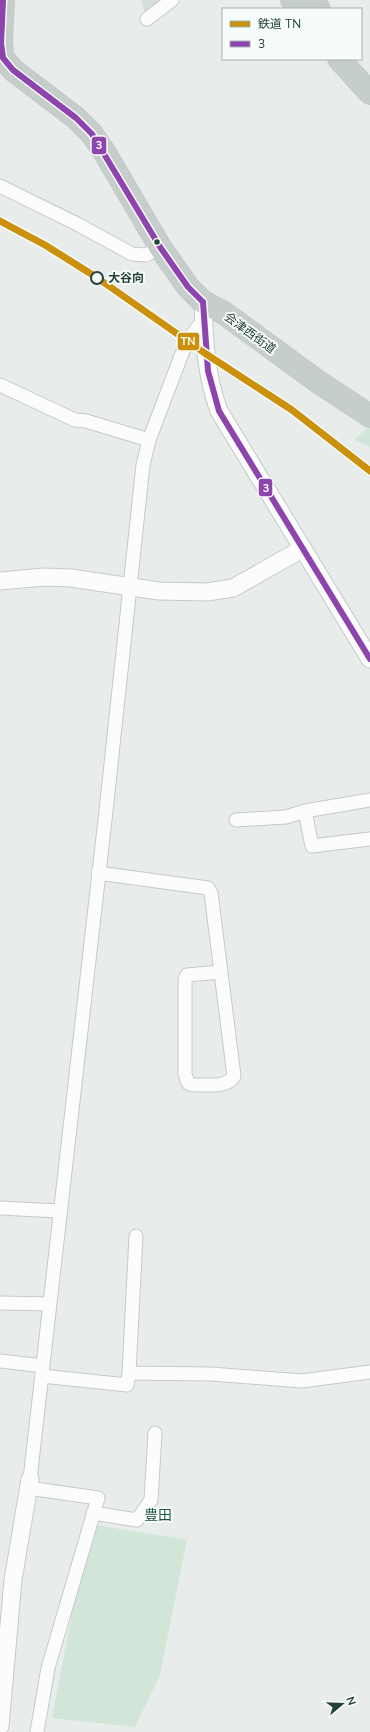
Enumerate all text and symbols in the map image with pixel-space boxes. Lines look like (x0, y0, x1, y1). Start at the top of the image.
legend (222, 8, 362, 60)
text: 鉄道 TN (258, 16, 301, 32)
text: 3 (258, 36, 265, 52)
line badge: 3 (91, 136, 107, 155)
text: 3 (96, 138, 102, 153)
unlabelled marker (152, 237, 162, 247)
place label: 大谷向 (108, 270, 144, 286)
marker: 大谷向 (90, 271, 104, 285)
street label: 会津西街道 (221, 309, 279, 357)
line badge: TN (177, 332, 200, 351)
text: TN (180, 334, 196, 349)
line badge: 3 (258, 478, 273, 497)
text: 3 (263, 481, 269, 496)
district label: 豊田 (144, 1506, 172, 1525)
north arrow (322, 1684, 362, 1724)
text: N (343, 1695, 359, 1707)

